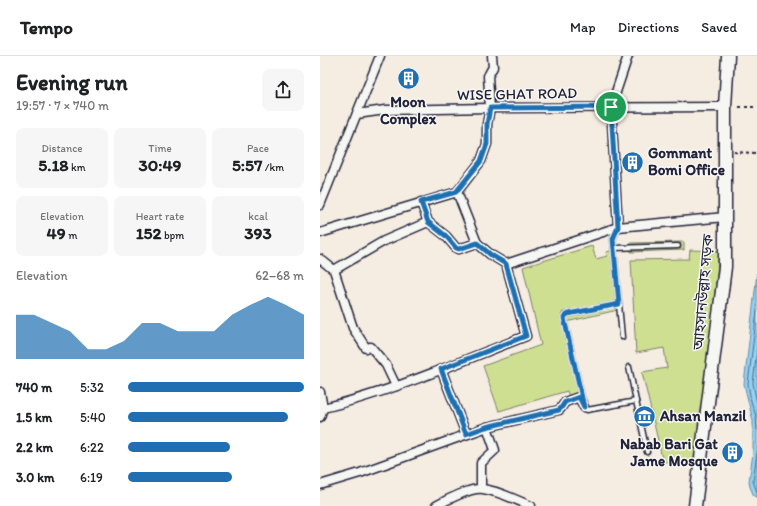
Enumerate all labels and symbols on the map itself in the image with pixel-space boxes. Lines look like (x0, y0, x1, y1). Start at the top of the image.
building icon: Moon Complex (395, 66, 421, 92)
street label: WISE GHAT ROAD (457, 84, 577, 104)
pin (594, 90, 628, 124)
place label: Moon Complex (380, 93, 437, 129)
place label: Gommant Bomi Office (648, 144, 725, 179)
building icon: Gommant Bomi Office (620, 149, 646, 175)
street label: আহসানউল্লাহ সড়ক (689, 233, 717, 352)
museum icon: Ahsan Manzil (631, 403, 657, 429)
place label: Ahsan Manzil (659, 407, 747, 425)
place label: Nabab Bari Gat Jame Mosque (620, 435, 718, 471)
building icon: Nabab Bari Gat Jame Mosque (720, 440, 746, 466)

